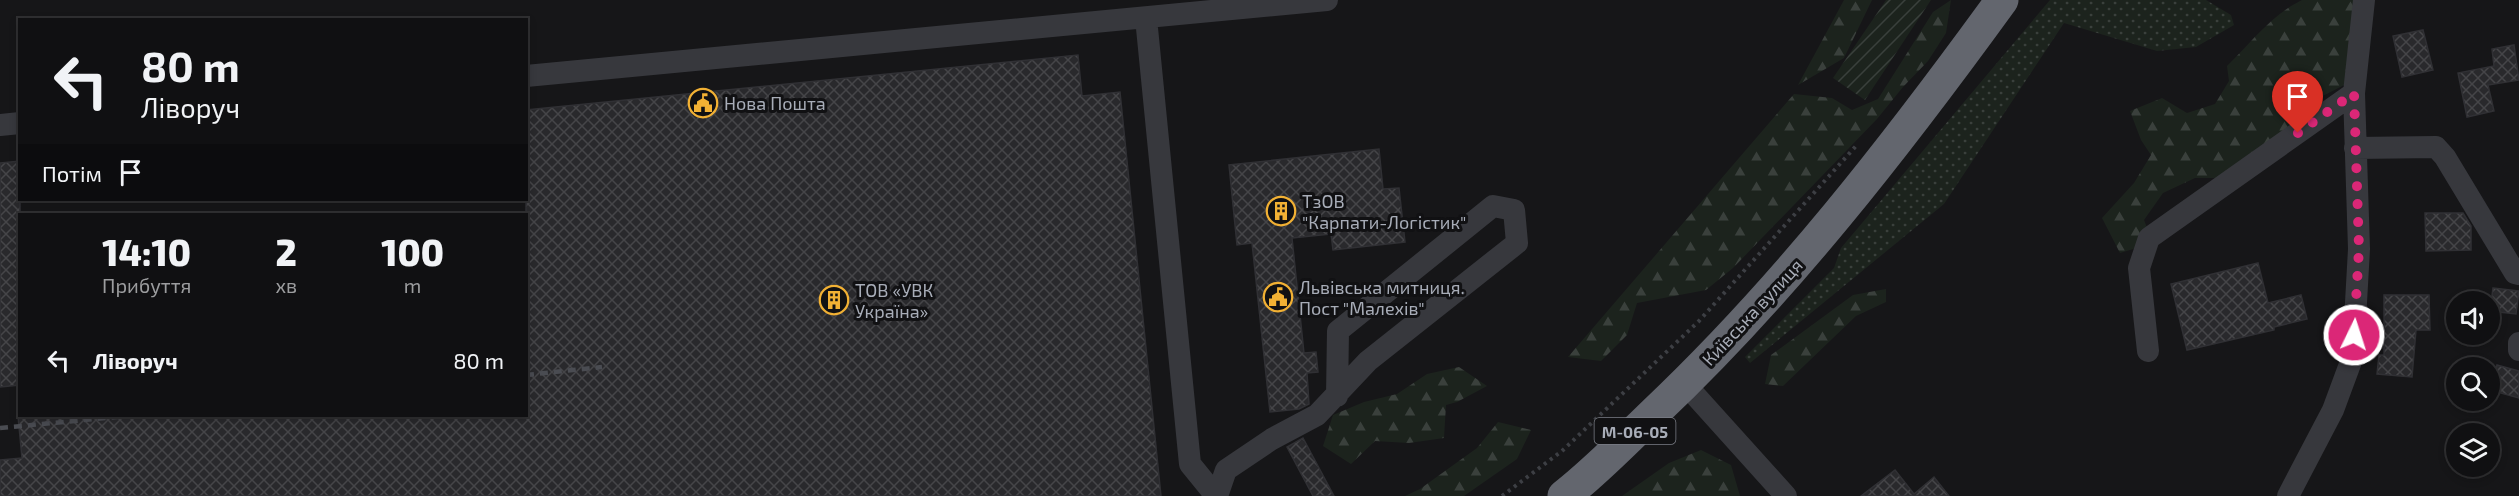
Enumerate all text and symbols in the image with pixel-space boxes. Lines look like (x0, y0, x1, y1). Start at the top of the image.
text: 80 m (141, 40, 240, 90)
icon: left (42, 42, 120, 120)
pin (2272, 71, 2323, 133)
icon: arrive (2281, 80, 2314, 113)
public building icon: Нова Пошта (687, 87, 719, 119)
text: Ліворуч (141, 91, 240, 123)
place label: Нова Пошта (724, 92, 826, 114)
icon: arrive (114, 156, 147, 189)
text: Потім (42, 160, 102, 186)
place label: ТзОВ "Карпати-Логістик" (1302, 190, 1466, 233)
building icon: ТзОВ "Карпати-Логістик" (1265, 195, 1297, 227)
text: 14:10 (102, 230, 191, 273)
text: 2 (276, 230, 297, 273)
text: 100 (381, 230, 444, 273)
street label: Київська вулиця (1697, 254, 1807, 370)
text: Прибуття (102, 273, 191, 297)
text: хв (275, 273, 297, 297)
text: m (404, 273, 421, 297)
place label: Львівська митниця. Пост "Малехів" (1299, 276, 1465, 319)
place label: ТОВ «УВК Україна» (855, 279, 933, 322)
public building icon: Львівська митниця. Пост "Малехів" (1262, 281, 1294, 313)
building icon: ТОВ «УВК Україна» (818, 284, 850, 316)
map controls (2446, 291, 2500, 477)
button: sound (2446, 291, 2500, 345)
position arrow (2322, 303, 2386, 367)
icon: left (42, 344, 75, 377)
text: Ліворуч (93, 347, 178, 373)
text: 80 m (453, 347, 504, 373)
button: search (2446, 357, 2500, 411)
road number: М-06-05 (1594, 418, 1676, 444)
button: layers (2446, 423, 2500, 477)

